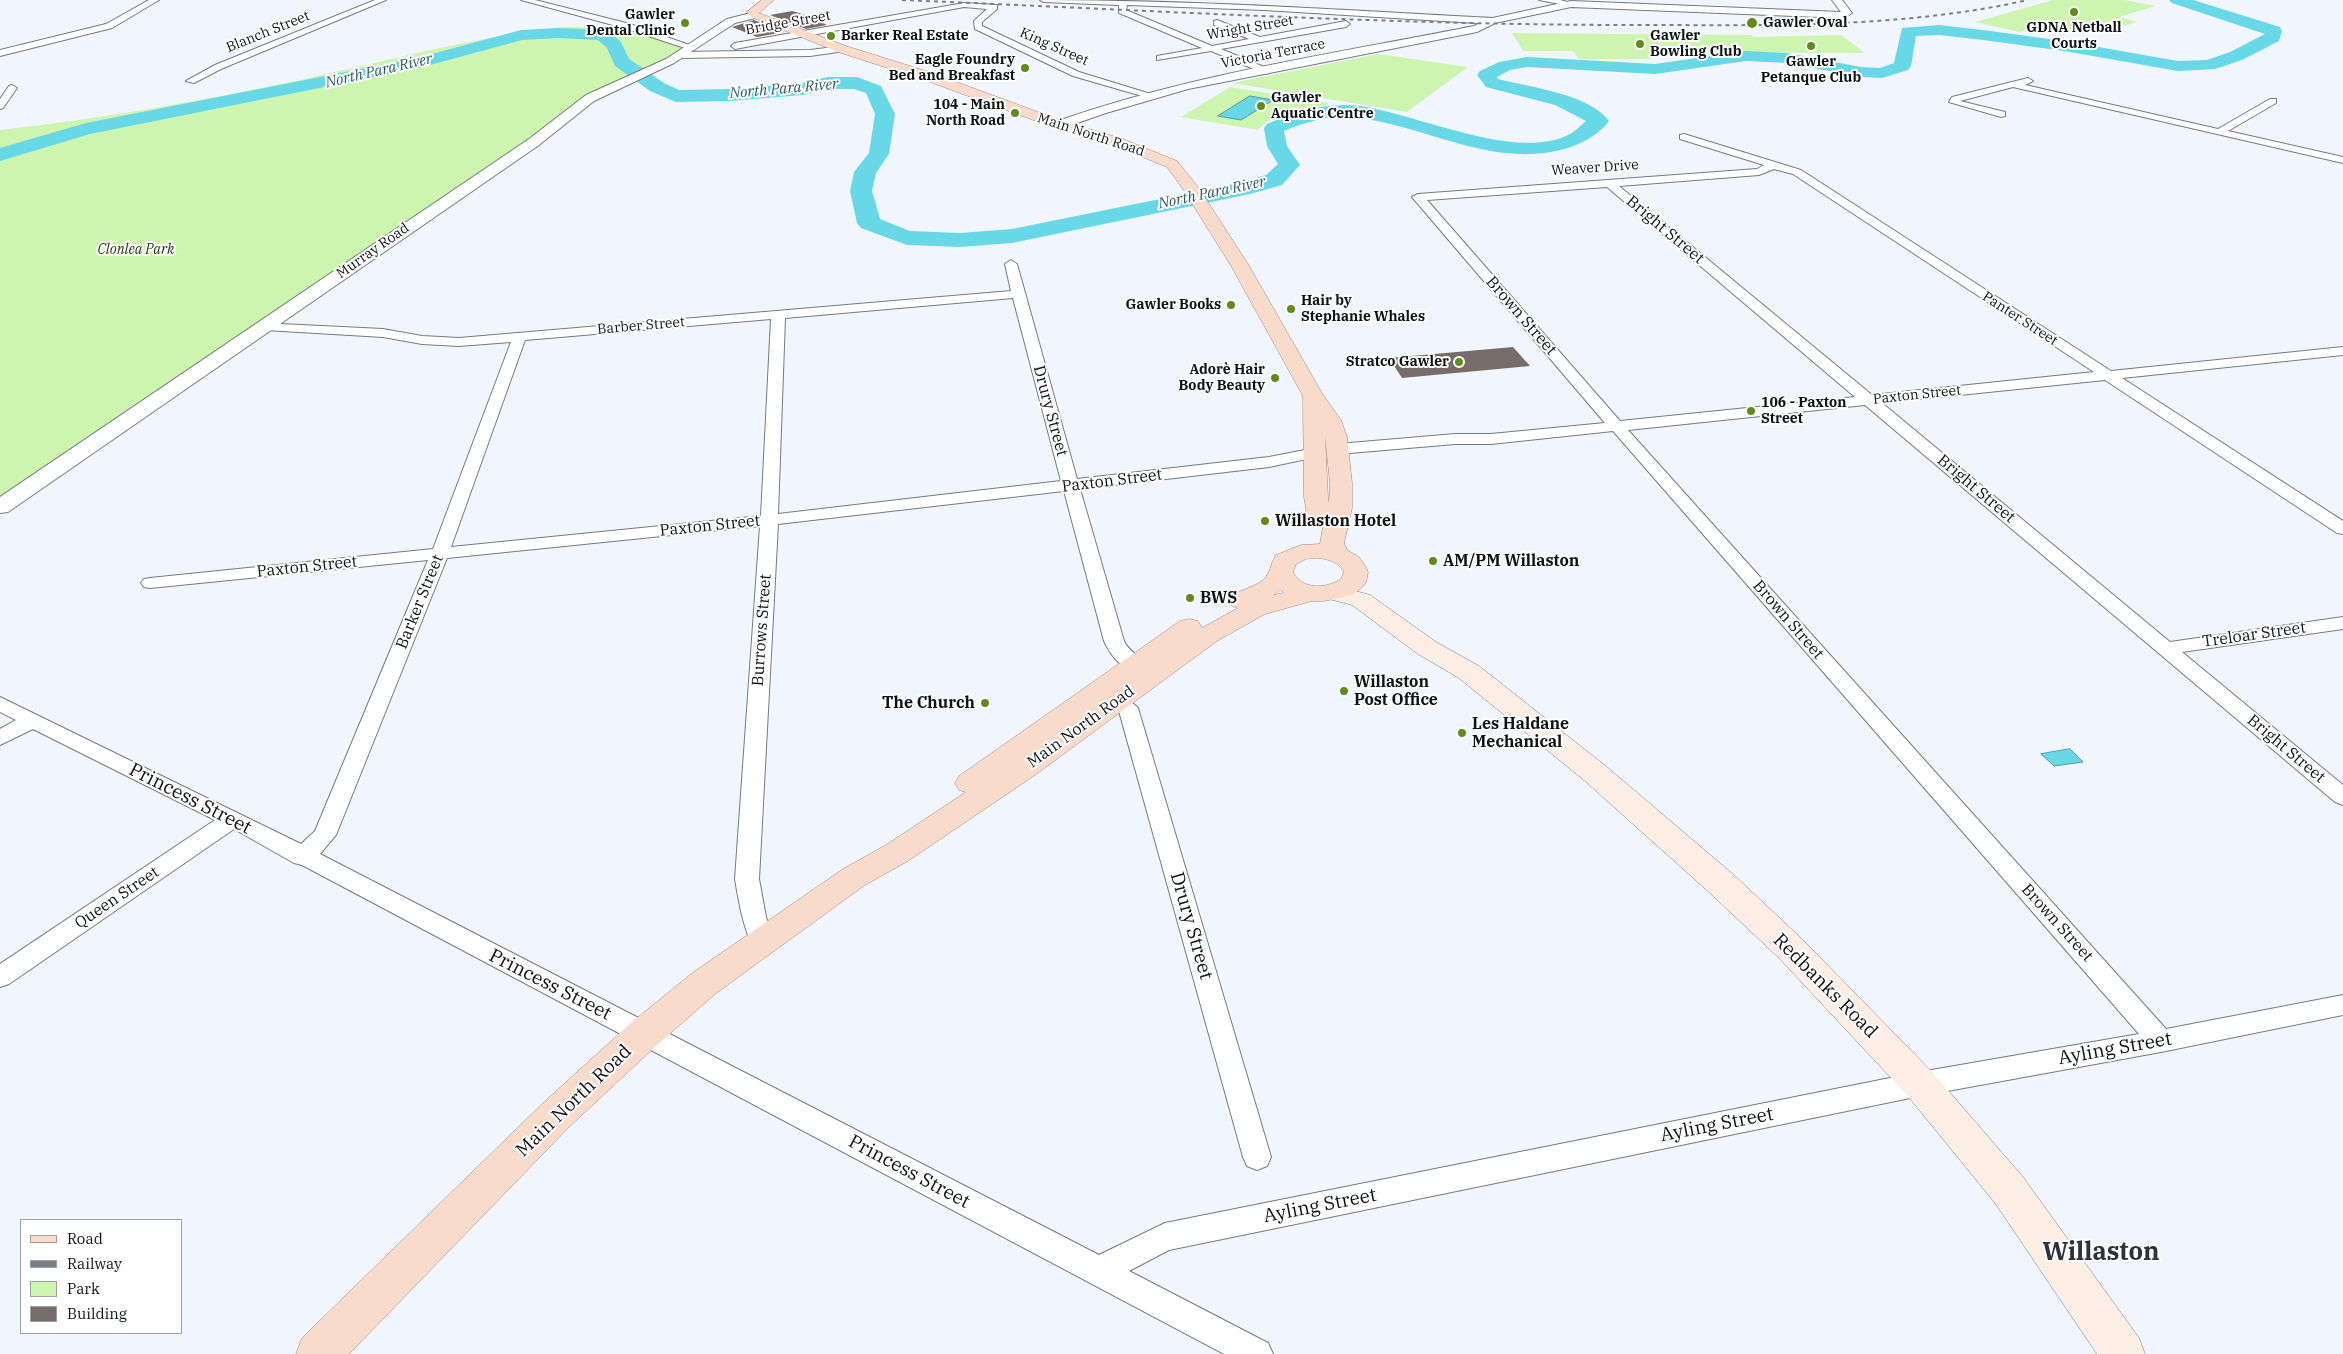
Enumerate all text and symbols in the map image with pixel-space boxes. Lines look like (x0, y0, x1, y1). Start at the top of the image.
marker: GDNA Netball Courts (2068, 6, 2080, 18)
place label: Gawler Dental Clinic (586, 7, 675, 40)
street label: Bridge Street (744, 7, 832, 39)
street label: Blanch Street (224, 8, 312, 56)
street label: Wright Street (1205, 12, 1295, 44)
place label: Gawler Oval (1763, 15, 1848, 31)
marker: Gawler Oval (1745, 16, 1759, 30)
marker: Gawler Dental Clinic (679, 17, 691, 29)
place label: GDNA Netball Courts (2026, 20, 2122, 52)
street label: King Street (1017, 24, 1091, 70)
place label: Barker Real Estate (841, 28, 969, 44)
place label: Gawler Bowling Club (1650, 28, 1741, 60)
marker: Barker Real Estate (825, 30, 837, 42)
street label: Victoria Terrace (1220, 36, 1326, 72)
marker: Gawler Bowling Club (1634, 38, 1646, 50)
marker: Gawler Petanque Club (1805, 40, 1817, 52)
water label: North Para River (324, 50, 434, 92)
place label: Eagle Foundry Bed and Breakfast (889, 52, 1015, 84)
place label: Gawler Petanque Club (1761, 54, 1861, 86)
marker: Eagle Foundry Bed and Breakfast (1019, 62, 1031, 74)
water label: North Para River (729, 75, 839, 103)
place label: Gawler Aquatic Centre (1271, 90, 1374, 122)
place label: 104 - Main North Road (926, 97, 1005, 130)
marker: Gawler Aquatic Centre (1255, 100, 1267, 112)
marker: 104 - Main North Road (1009, 107, 1021, 119)
street label: Main North Road (1035, 110, 1147, 160)
street label: Weaver Drive (1551, 157, 1639, 179)
water label: North Para River (1157, 173, 1267, 213)
street label: Bright Street (1622, 192, 1708, 268)
street label: Murray Road (333, 220, 413, 282)
park label: Clonlea Park (97, 242, 175, 258)
street label: Brown Street (1482, 273, 1560, 359)
street label: Panter Street (1979, 288, 2061, 350)
place label: Hair by Stephanie Whales (1301, 293, 1425, 326)
place label: Gawler Books (1126, 297, 1221, 313)
marker: Gawler Books (1225, 299, 1237, 311)
marker: Hair by Stephanie Whales (1285, 303, 1297, 315)
street label: Barber Street (596, 314, 686, 338)
place label: Stratco Gawler (1346, 354, 1449, 370)
marker: Stratco Gawler (1453, 356, 1465, 368)
place label: Adorè Hair Body Beauty (1179, 362, 1265, 394)
street label: Drury Street (1029, 363, 1071, 459)
marker: Adorè Hair Body Beauty (1269, 372, 1281, 384)
street label: Paxton Street (1872, 382, 1962, 408)
place label: 106 - Paxton Street (1761, 395, 1846, 428)
marker: 106 - Paxton Street (1745, 405, 1757, 417)
street label: Bright Street (1933, 451, 2019, 527)
street label: Paxton Street (1061, 465, 1163, 497)
street label: Paxton Street (659, 511, 761, 541)
place label: Willaston Hotel (1275, 511, 1396, 531)
marker: Willaston Hotel (1259, 515, 1271, 527)
place label: AM/PM Willaston (1443, 551, 1579, 571)
street label: Paxton Street (256, 552, 358, 582)
street label: Barker Street (392, 552, 448, 652)
marker: AM/PM Willaston (1427, 555, 1439, 567)
street label: Burrows Street (749, 573, 775, 687)
street label: Brown Street (1749, 577, 1827, 663)
place label: BWS (1200, 588, 1237, 608)
marker: BWS (1184, 592, 1196, 604)
street label: Treloar Street (2201, 618, 2307, 652)
place label: Willaston Post Office (1354, 672, 1438, 710)
street label: Main North Road (1024, 682, 1138, 772)
marker: Willaston Post Office (1338, 685, 1350, 697)
place label: The Church (882, 693, 975, 713)
marker: The Church (979, 697, 991, 709)
street label: Bright Street (2243, 711, 2329, 787)
place label: Les Haldane Mechanical (1472, 714, 1569, 752)
marker: Les Haldane Mechanical (1456, 727, 1468, 739)
street label: Princess Street (125, 758, 255, 840)
street label: Queen Street (71, 863, 163, 933)
street label: Drury Street (1165, 870, 1217, 982)
street label: Brown Street (2017, 880, 2097, 966)
street label: Redbanks Road (1768, 929, 1882, 1043)
street label: Princess Street (485, 944, 615, 1026)
street label: Ayling Street (2056, 1028, 2174, 1070)
street label: Main North Road (511, 1040, 637, 1162)
street label: Ayling Street (1658, 1103, 1776, 1147)
street label: Princess Street (844, 1130, 974, 1214)
street label: Ayling Street (1261, 1184, 1379, 1228)
legend (20, 1219, 182, 1334)
text: Road (67, 1229, 103, 1248)
district label: Willaston (2042, 1238, 2160, 1268)
text: Railway (67, 1254, 122, 1273)
text: Park (67, 1279, 100, 1298)
text: Building (67, 1304, 127, 1323)

